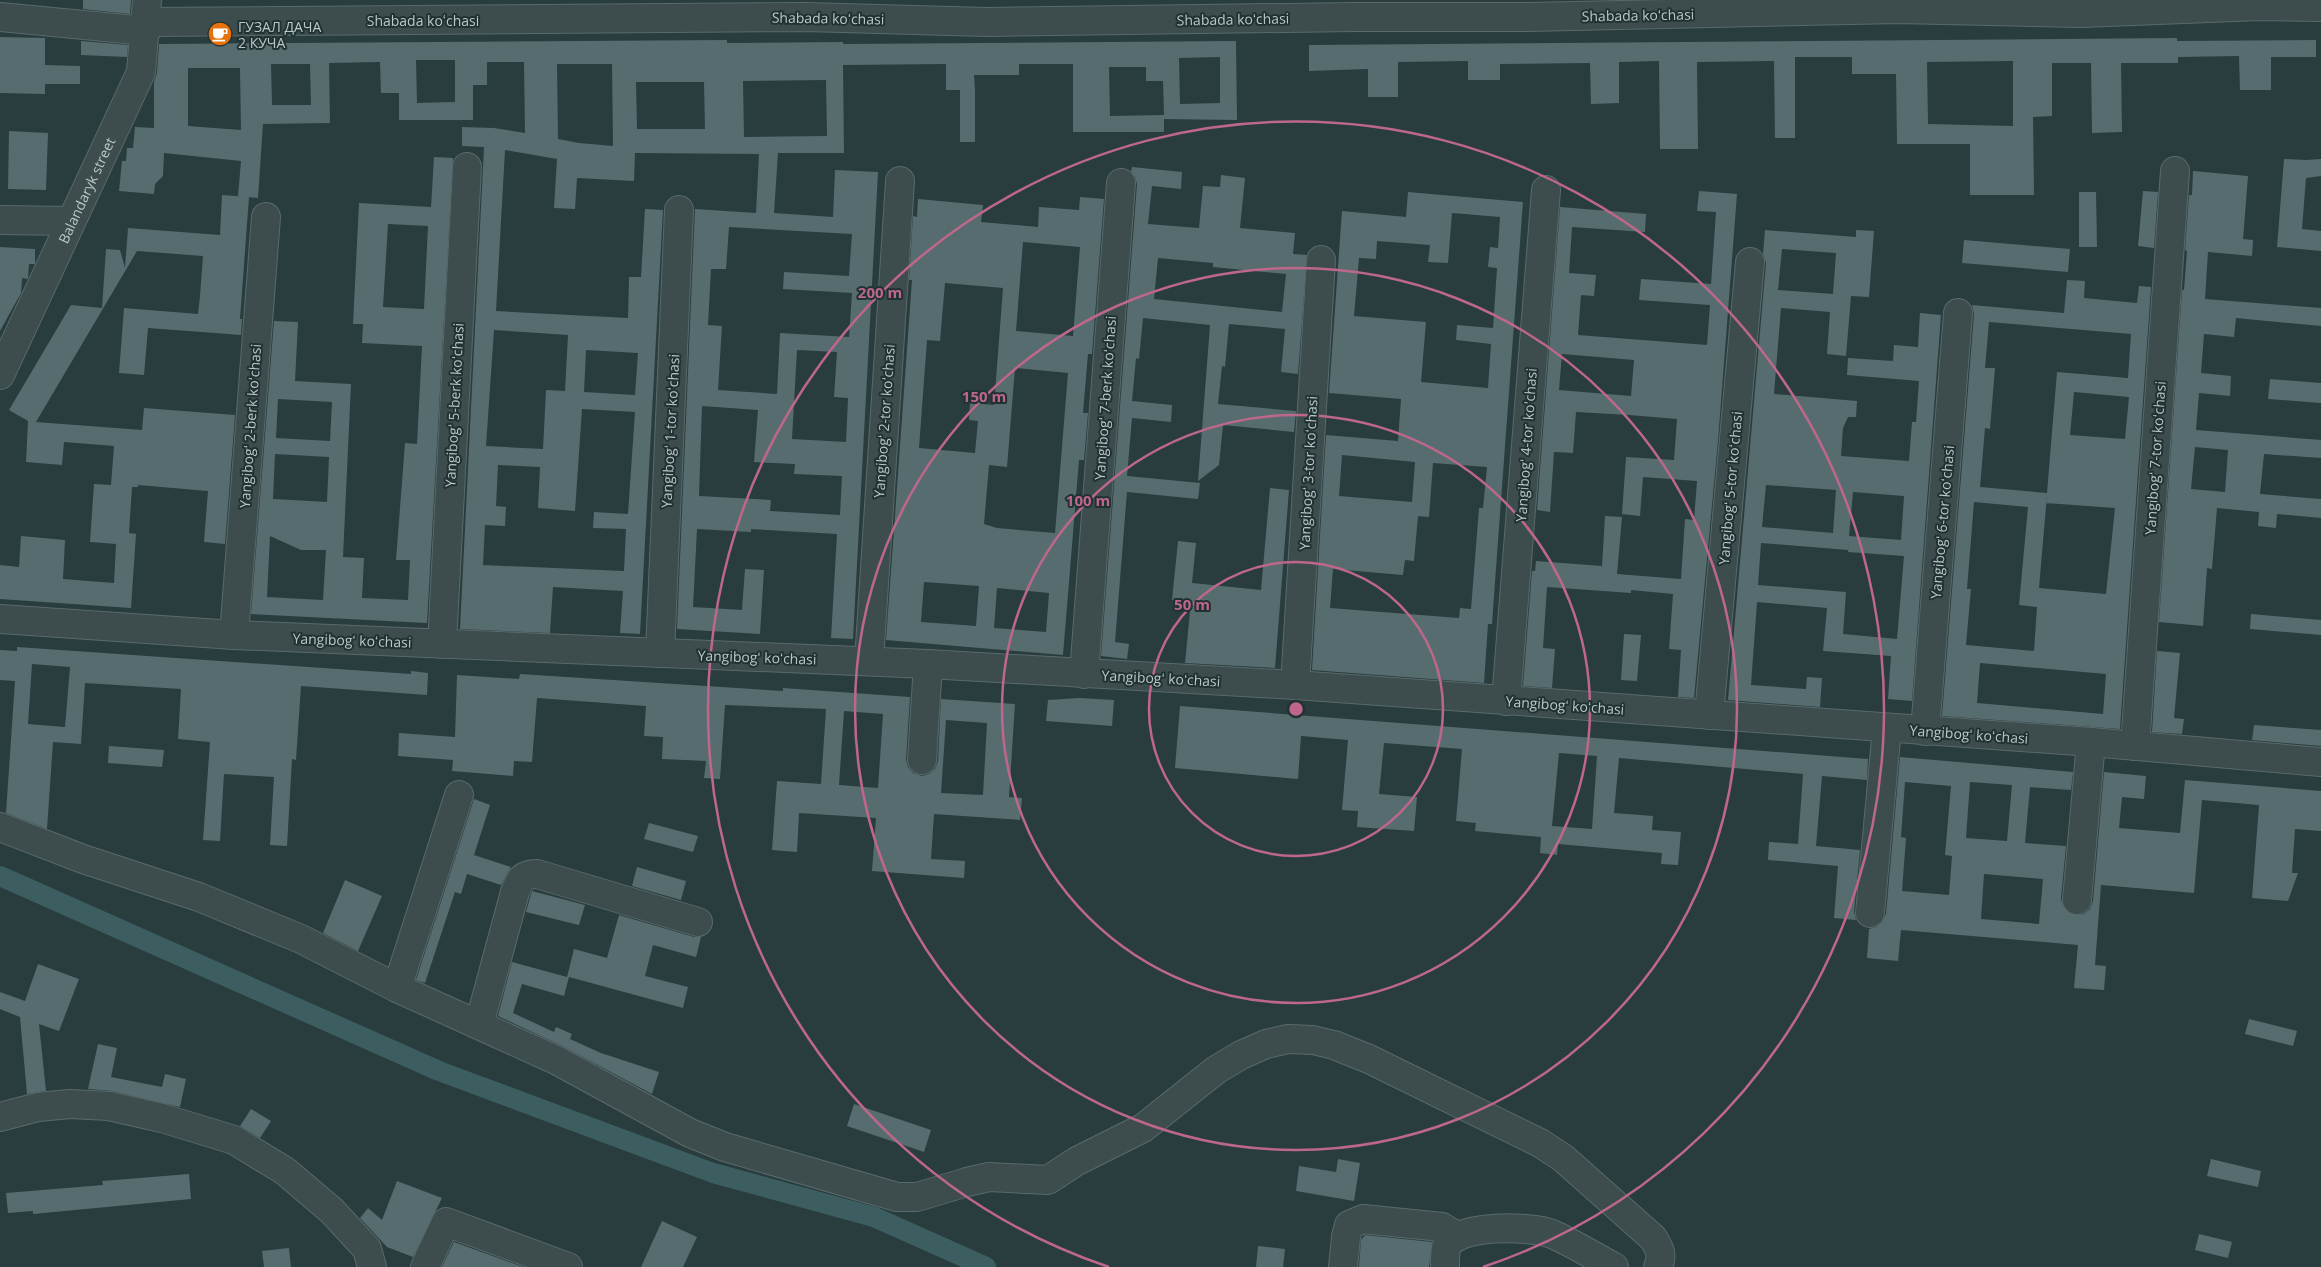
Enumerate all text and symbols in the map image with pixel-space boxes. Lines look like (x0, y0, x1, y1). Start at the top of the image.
street label: Shabada koʻchasi (1582, 5, 1694, 25)
street label: Shabada koʻchasi (772, 8, 884, 28)
street label: Shabada koʻchasi (1177, 9, 1289, 29)
street label: Shabada koʻchasi (367, 11, 479, 30)
place label: ГУЗАЛ ДАЧА 2 КУЧА (238, 17, 322, 52)
cafe icon: ГУЗАЛ ДАЧА 2 КУЧА (207, 21, 233, 47)
street label: Balandaryk street (53, 134, 119, 246)
text: 200 m (858, 282, 902, 302)
street label: Yangibogʻ 7-berk koʻchasi (1090, 315, 1120, 481)
street label: Yangibogʻ 5-berk koʻchasi (440, 322, 468, 488)
street label: Yangibogʻ 2-berk koʻchasi (235, 343, 265, 509)
street label: Yangibogʻ 2-tor koʻchasi (869, 343, 899, 499)
street label: Yangibogʻ 1-tor koʻchasi (656, 354, 684, 508)
street label: Yangibogʻ 4-tor koʻchasi (1511, 367, 1541, 523)
street label: Yangibogʻ 7-tor koʻchasi (2140, 380, 2170, 536)
text: 150 m (962, 386, 1006, 406)
street label: Yangibogʻ 3-tor koʻchasi (1294, 396, 1322, 550)
street label: Yangibogʻ 5-tor koʻchasi (1714, 410, 1746, 566)
street label: Yangibogʻ 6-tor koʻchasi (1926, 444, 1958, 600)
text: 100 m (1066, 490, 1110, 510)
text: 50 m (1174, 594, 1210, 614)
street label: Yangibogʻ koʻchasi (292, 628, 412, 652)
street label: Yangibogʻ koʻchasi (697, 645, 817, 669)
street label: Yangibogʻ koʻchasi (1101, 665, 1221, 691)
street label: Yangibogʻ koʻchasi (1505, 691, 1625, 719)
centre of rings (1287, 700, 1305, 718)
street label: Yangibogʻ koʻchasi (1909, 720, 2029, 748)

